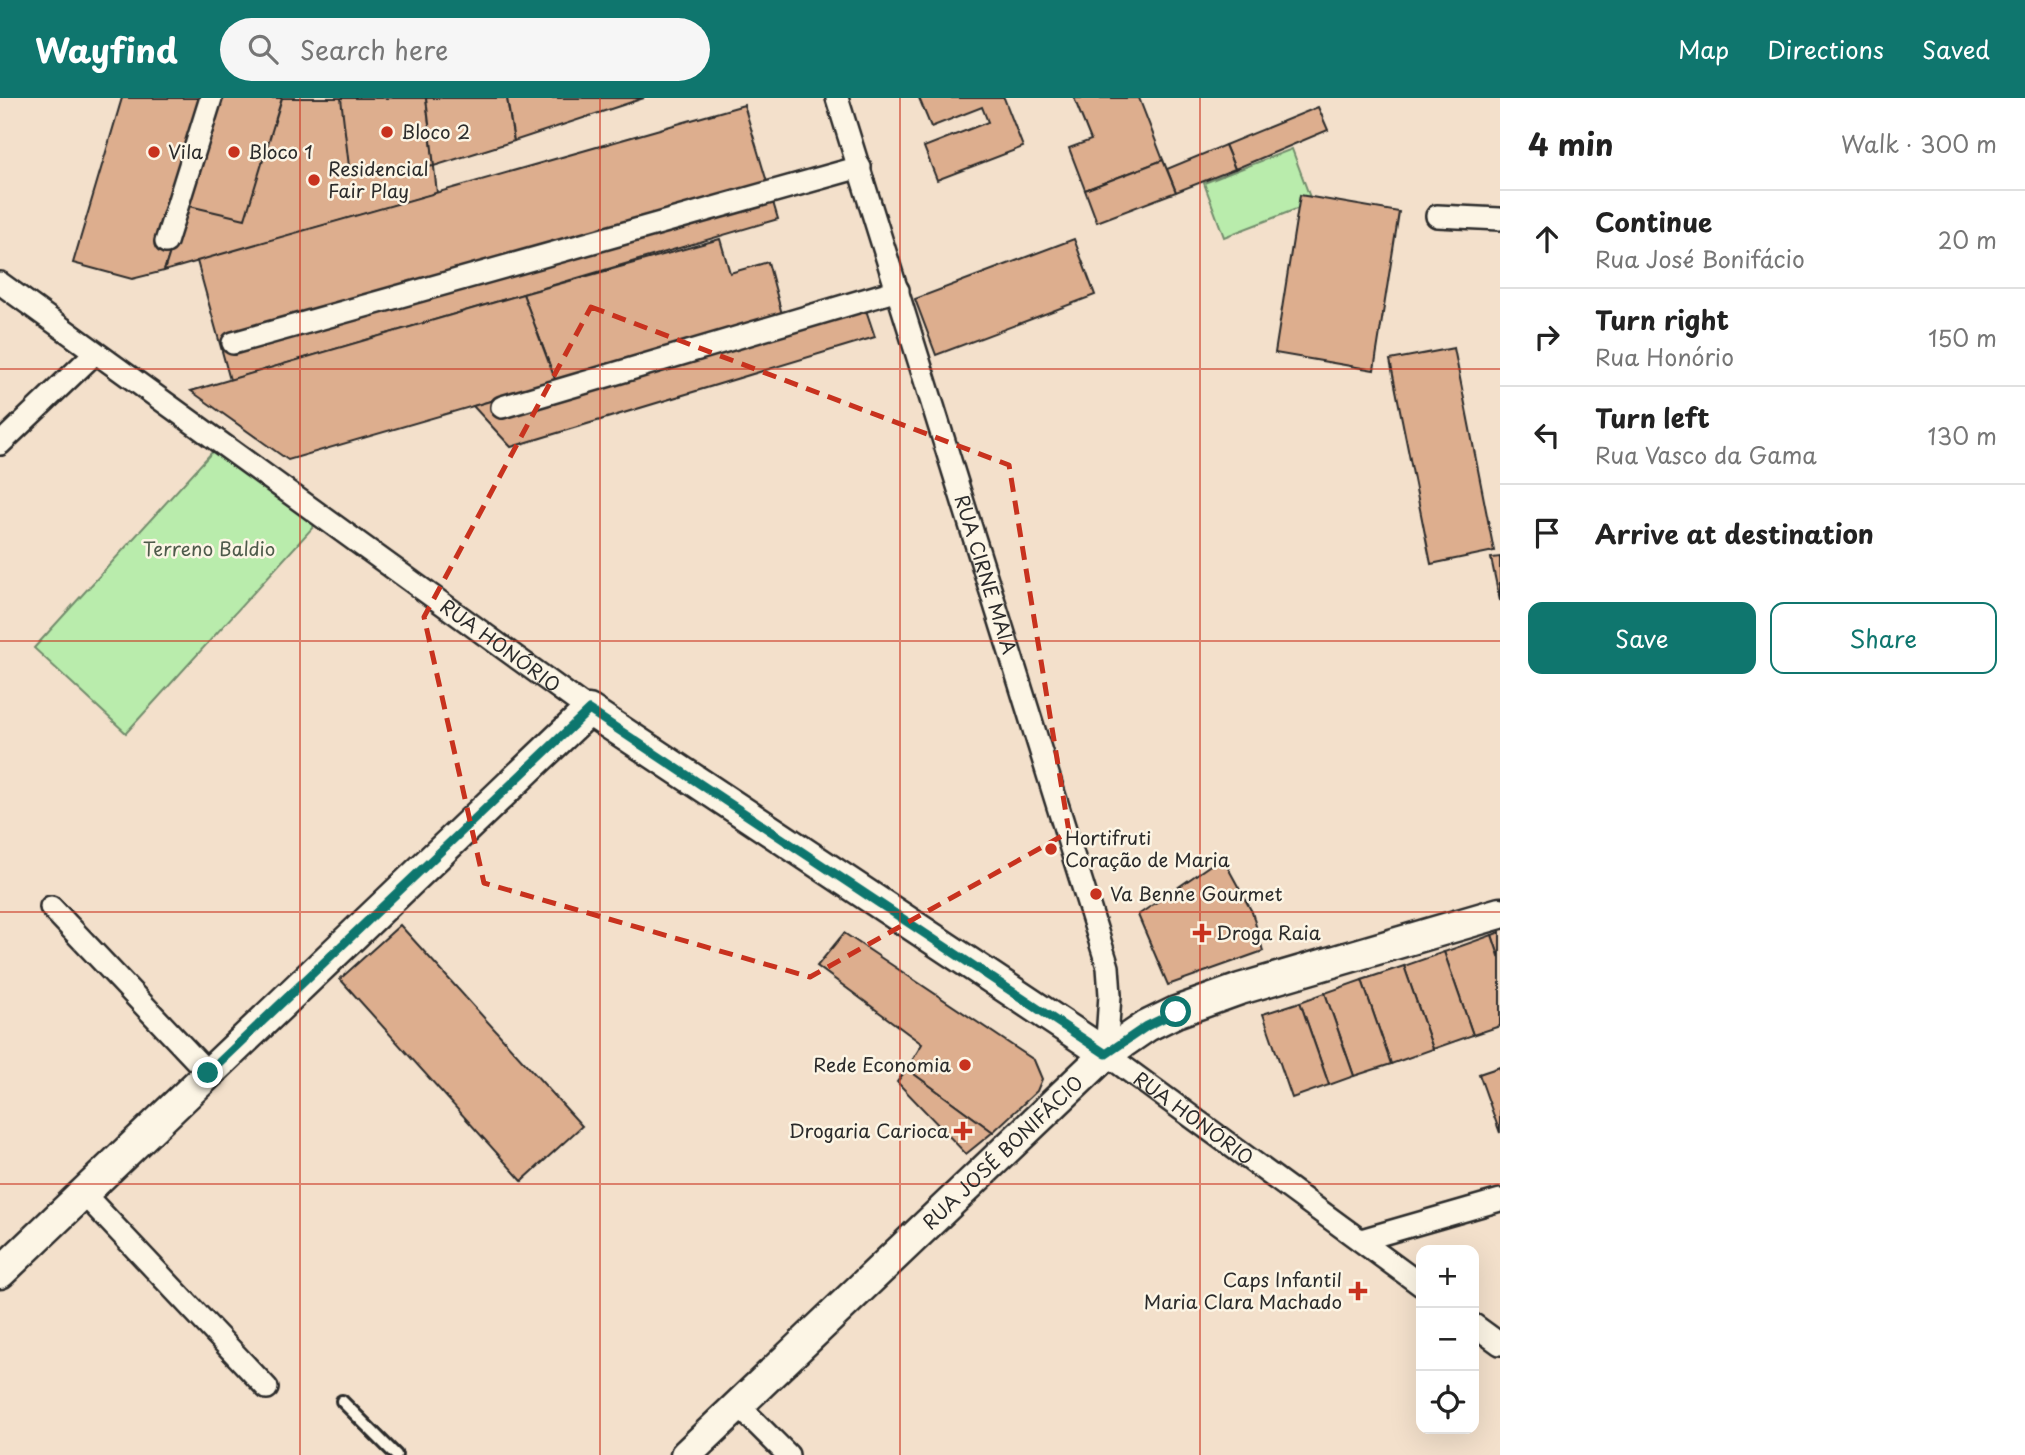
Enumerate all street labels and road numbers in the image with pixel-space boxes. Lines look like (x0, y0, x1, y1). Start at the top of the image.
street label: RUA CIRNE MAIA (949, 491, 1025, 657)
street label: RUA HONÓRIO (435, 592, 567, 698)
street label: RUA HONÓRIO (1128, 1064, 1260, 1171)
street label: RUA JOSÉ BONIFÁCIO (916, 1068, 1089, 1235)

